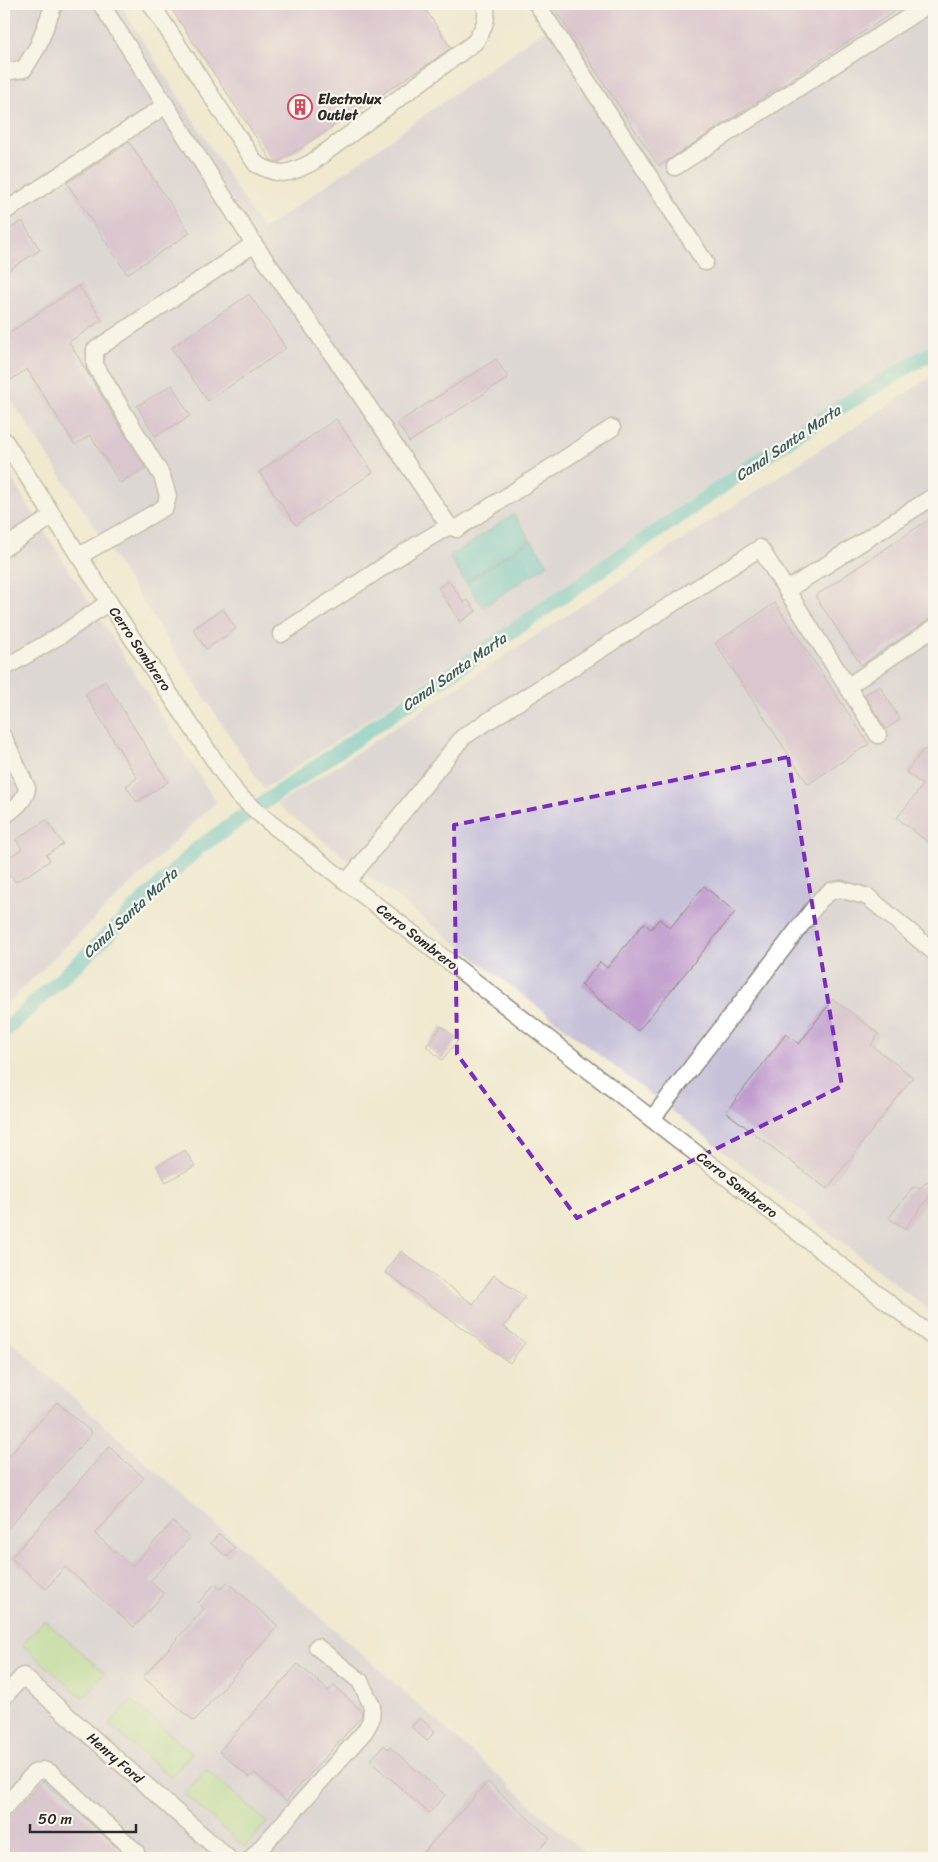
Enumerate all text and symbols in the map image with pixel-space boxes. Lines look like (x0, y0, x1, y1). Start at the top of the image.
place label: Electrolux Outlet (317, 87, 382, 128)
building icon: Electrolux Outlet (287, 94, 313, 120)
water label: Canal Santa Marta (730, 397, 848, 488)
street label: Cerro Sombrero (102, 601, 178, 697)
water label: Canal Santa Marta (396, 625, 513, 718)
water label: Canal Santa Marta (76, 861, 185, 964)
street label: Cerro Sombrero (371, 897, 463, 977)
street label: Cerro Sombrero (691, 1145, 783, 1225)
street label: Henry Ford (81, 1726, 150, 1791)
scale bar (30, 1802, 136, 1834)
text: 50 m (38, 1806, 73, 1832)

